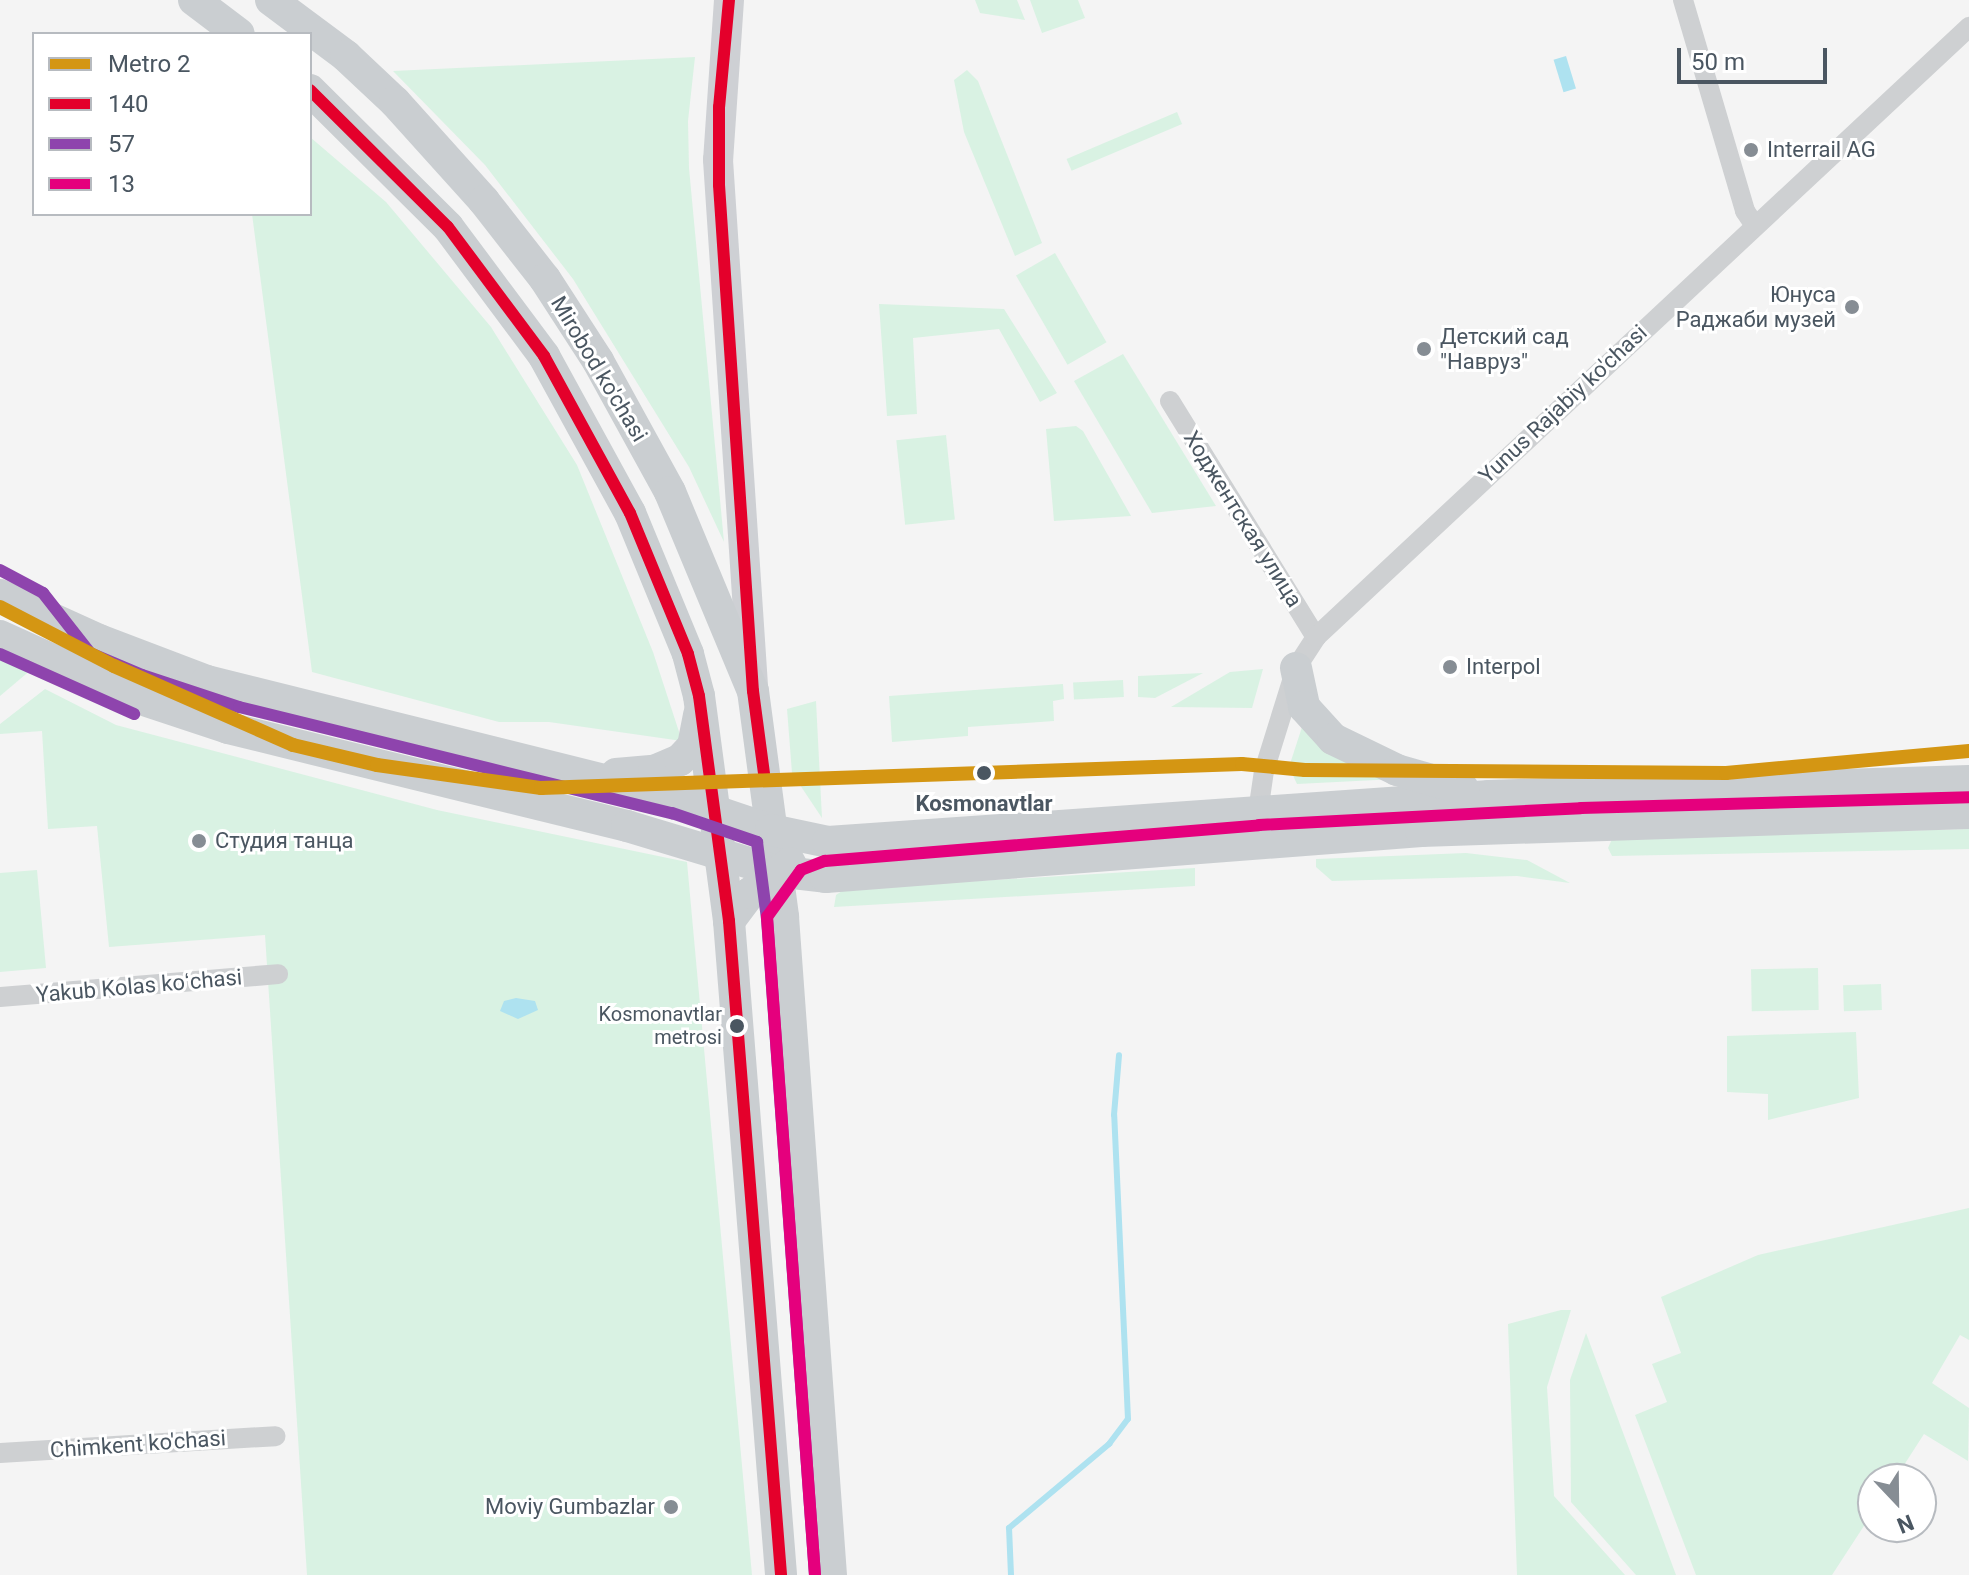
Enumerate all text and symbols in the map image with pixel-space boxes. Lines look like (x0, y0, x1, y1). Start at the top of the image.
legend (32, 32, 312, 216)
scale bar (1681, 32, 1831, 82)
text: 50 m (1691, 48, 1745, 76)
text: Metro 2 (108, 50, 191, 78)
text: 140 (108, 90, 148, 118)
text: 57 (108, 130, 135, 158)
place label: Interrail AG (1767, 137, 1876, 163)
marker: Interrail AG (1742, 141, 1760, 159)
text: 13 (108, 170, 135, 198)
place label: Юнуса Раджаби музей (1676, 281, 1836, 332)
street label: Mirobod ko'chasi (545, 292, 653, 446)
marker: Юнуса Раджаби музей (1843, 298, 1861, 316)
street label: Yunus Rajabiy ko'chasi (1474, 319, 1652, 489)
place label: Детский сад "Навруз" (1440, 323, 1569, 374)
marker: Детский сад "Навруз" (1415, 340, 1433, 358)
street label: Ходжентская улица (1178, 426, 1308, 612)
place label: Interpol (1466, 654, 1541, 680)
marker: Interpol (1441, 658, 1459, 676)
marker: Kosmonavtlar (970, 759, 998, 787)
place label: Kosmonavtlar (915, 791, 1053, 817)
place label: Студия танца (215, 828, 353, 854)
marker: Студия танца (190, 832, 208, 850)
street label: Yakub Kolas koʻchasi (34, 964, 244, 1008)
place label: Kosmonavtlar metrosi (599, 1002, 722, 1049)
marker: Kosmonavtlar metrosi (729, 1018, 745, 1034)
street label: Chimkent ko'chasi (49, 1425, 227, 1463)
north arrow (1857, 1463, 1937, 1543)
place label: Moviy Gumbazlar (485, 1494, 655, 1520)
marker: Moviy Gumbazlar (662, 1498, 680, 1516)
text: N (1894, 1509, 1917, 1538)

